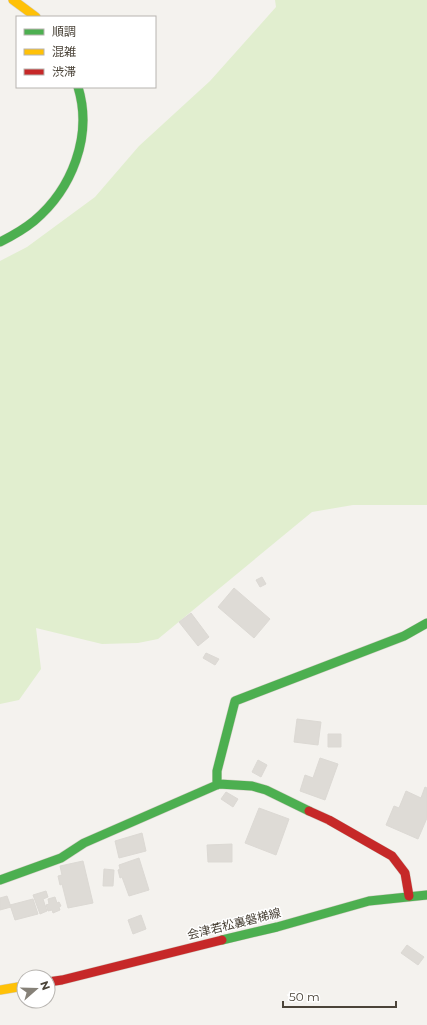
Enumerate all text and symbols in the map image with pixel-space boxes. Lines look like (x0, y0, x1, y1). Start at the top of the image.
legend (16, 16, 156, 88)
text: 順調 (52, 24, 76, 39)
text: 混雑 (52, 44, 76, 59)
text: 渋滞 (52, 64, 76, 79)
street label: 会津若松裏磐梯線 (185, 905, 282, 942)
north arrow (16, 969, 56, 1009)
text: N (37, 979, 53, 992)
scale bar (283, 983, 396, 1009)
text: 50 m (289, 989, 320, 1004)

